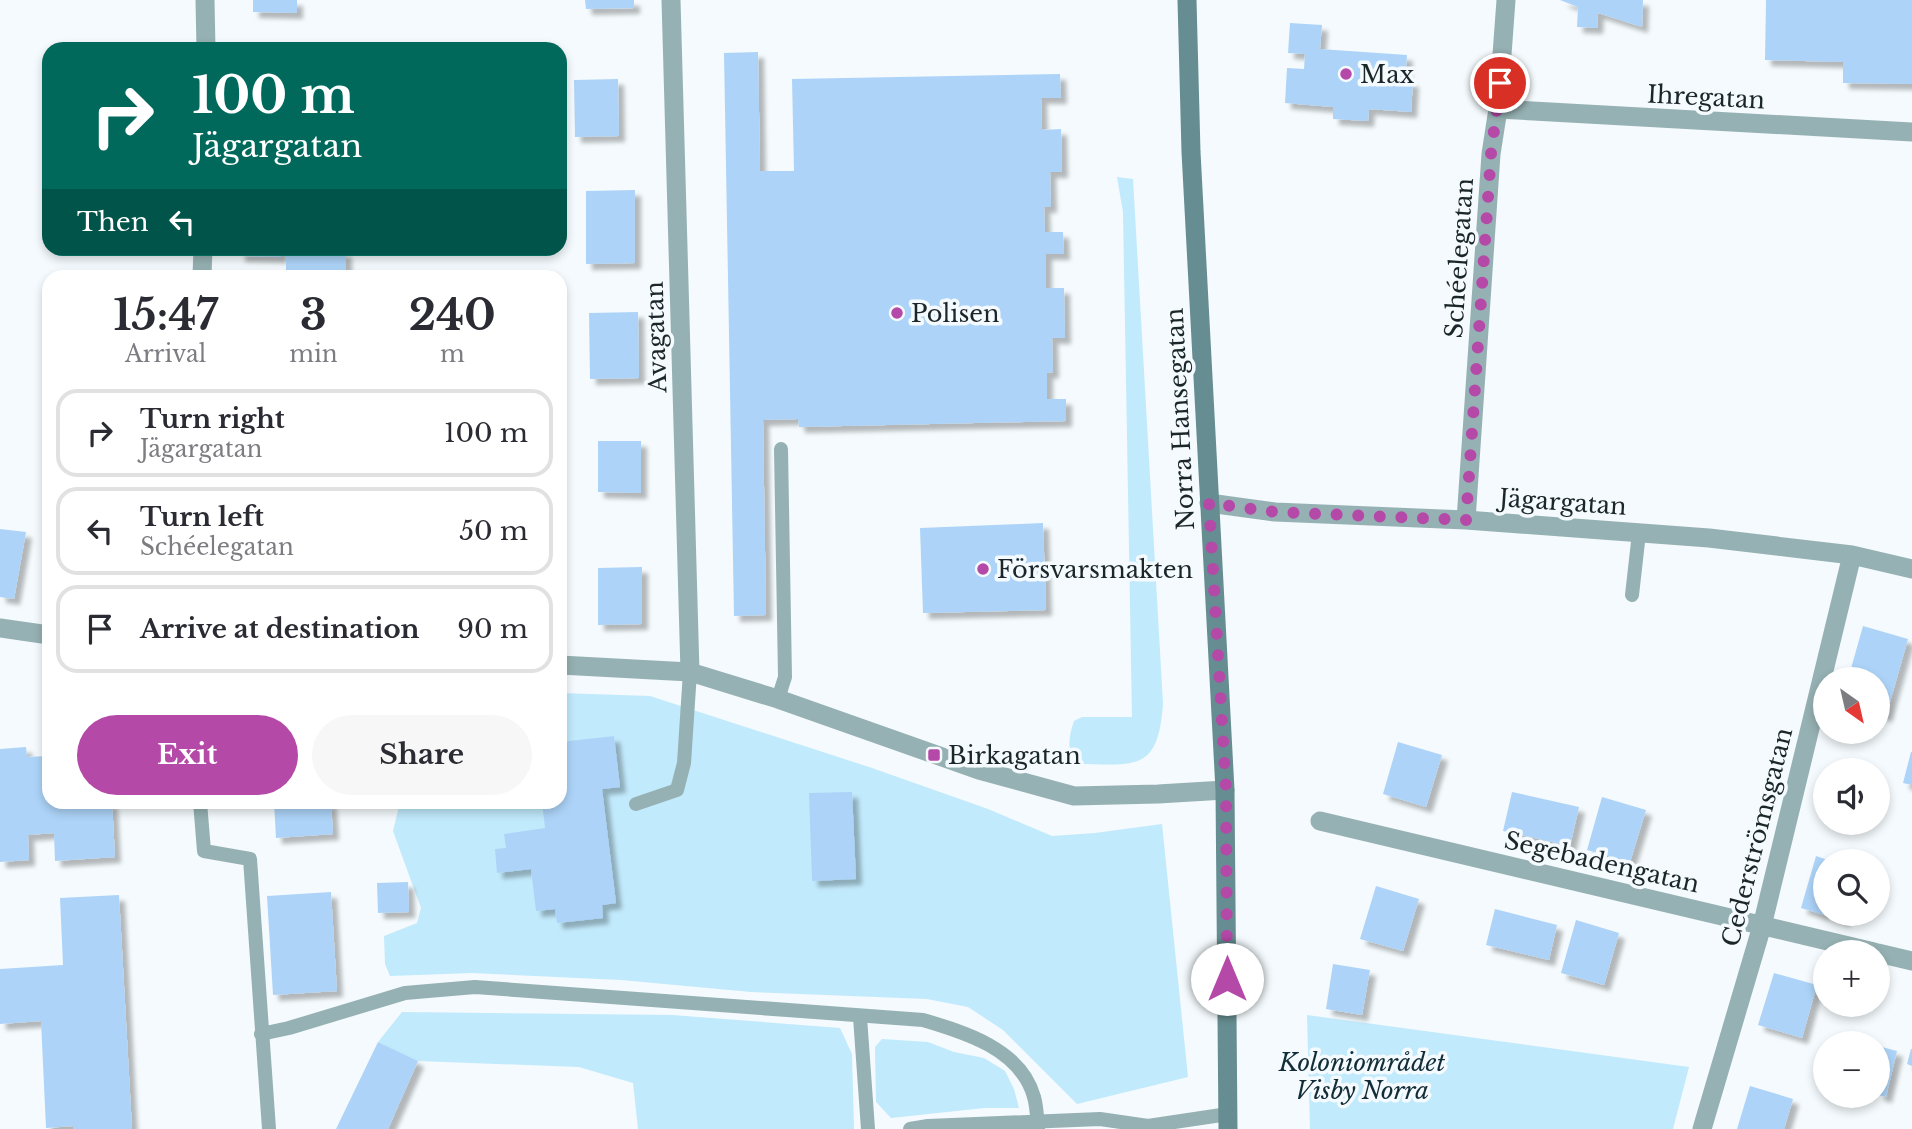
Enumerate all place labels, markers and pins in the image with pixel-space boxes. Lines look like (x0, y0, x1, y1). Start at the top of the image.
pin (1470, 53, 1530, 113)
place label: Max (1360, 60, 1414, 89)
marker: Max (1338, 66, 1354, 82)
place label: Polisen (911, 299, 1000, 328)
marker: Polisen (889, 305, 905, 321)
place label: Försvarsmakten (997, 555, 1193, 584)
marker: Försvarsmakten (975, 561, 991, 577)
place label: Birkagatan (948, 741, 1081, 770)
marker: Birkagatan (926, 747, 942, 763)

